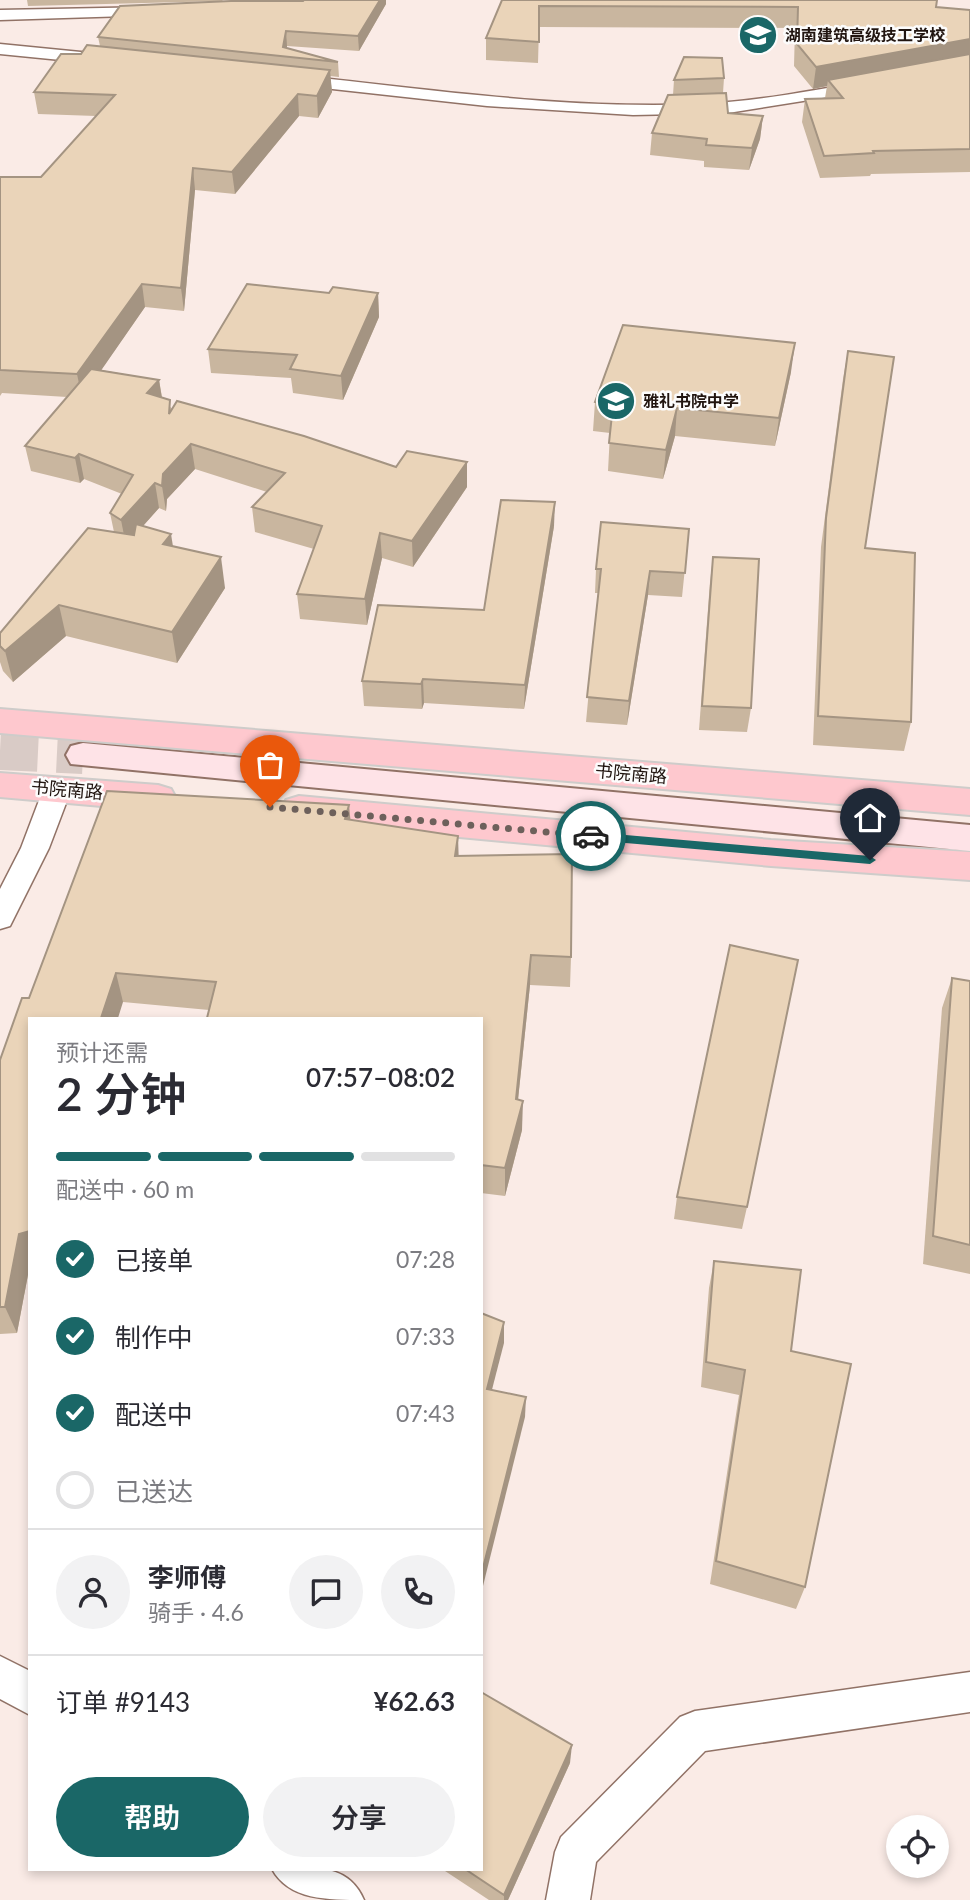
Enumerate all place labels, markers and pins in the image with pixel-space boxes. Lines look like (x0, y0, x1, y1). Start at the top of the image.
school or university icon: 湖南建筑高级技工学校 (737, 14, 779, 56)
place label: 湖南建筑高级技工学校 (785, 25, 946, 44)
school or university icon: 雅礼书院中学 (595, 380, 637, 422)
place label: 雅礼书院中学 (643, 391, 739, 410)
pin (240, 735, 300, 807)
pin (840, 788, 900, 860)

